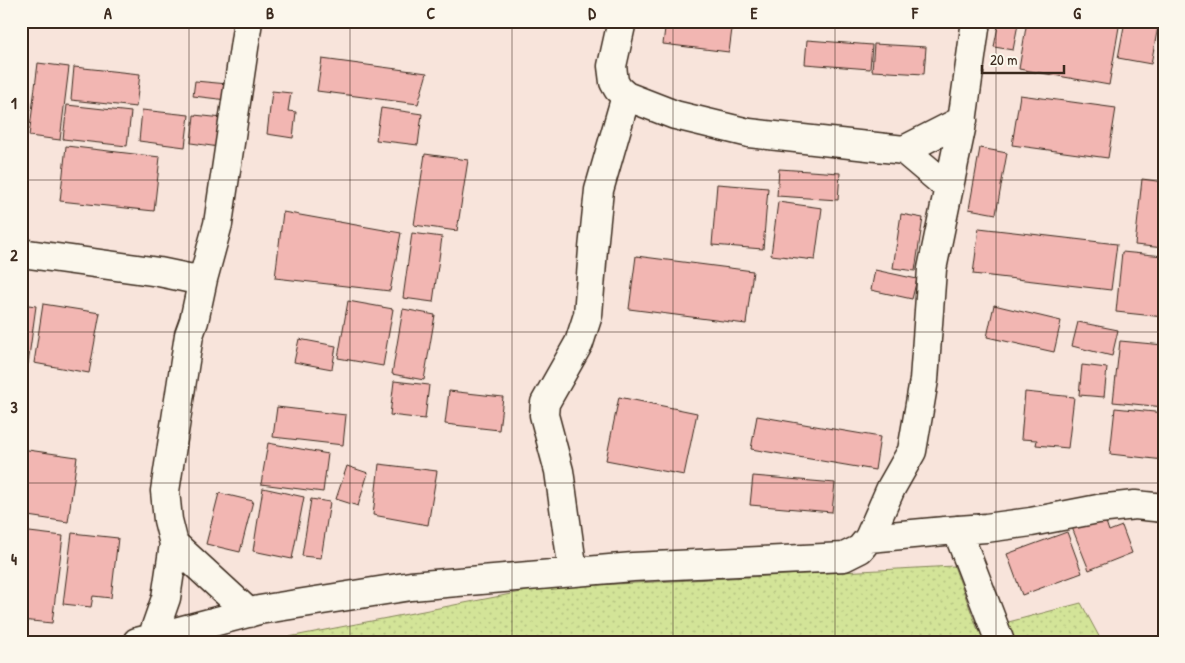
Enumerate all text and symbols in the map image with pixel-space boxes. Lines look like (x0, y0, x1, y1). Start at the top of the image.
text: A (104, 2, 112, 24)
text: B (266, 2, 274, 24)
text: C (427, 2, 436, 24)
text: D (588, 2, 596, 24)
text: E (750, 2, 758, 24)
text: F (911, 2, 919, 24)
text: G (1073, 2, 1081, 24)
scale bar (982, 42, 1065, 74)
text: 20 m (990, 49, 1017, 70)
text: 1 (11, 92, 17, 114)
text: 2 (10, 244, 18, 266)
text: 3 (10, 396, 18, 418)
text: 4 (11, 548, 17, 570)

